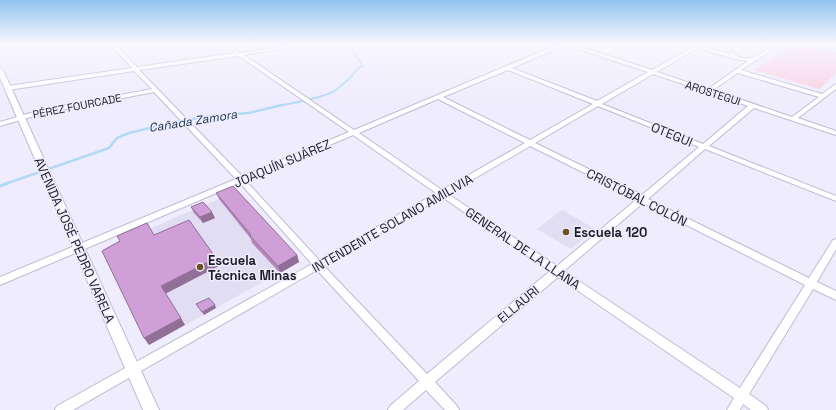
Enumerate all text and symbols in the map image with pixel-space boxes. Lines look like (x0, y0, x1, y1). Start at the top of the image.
street label: AROSTEGUI (683, 77, 743, 109)
street label: PÉREZ FOURCADE (31, 91, 123, 121)
water label: Cañada Zamora (148, 106, 238, 136)
street label: OTEGUI (648, 118, 695, 151)
street label: JOAQUÍN SUÁREZ (231, 135, 334, 192)
street label: AVENIDA JOSÉ PEDRO VARELA (30, 155, 119, 326)
street label: CRISTÓBAL COLÓN (583, 165, 690, 230)
street label: INTENDENTE SOLANO AMILIVIA (309, 170, 476, 277)
street label: GENERAL DE LA LLANA (462, 204, 584, 293)
place label: Escuela 120 (574, 224, 647, 241)
marker: Escuela 120 (561, 227, 571, 237)
place label: Escuela Técnica Minas (208, 252, 297, 284)
marker: Escuela Técnica Minas (195, 262, 205, 272)
street label: ELLAURI (494, 282, 543, 327)

